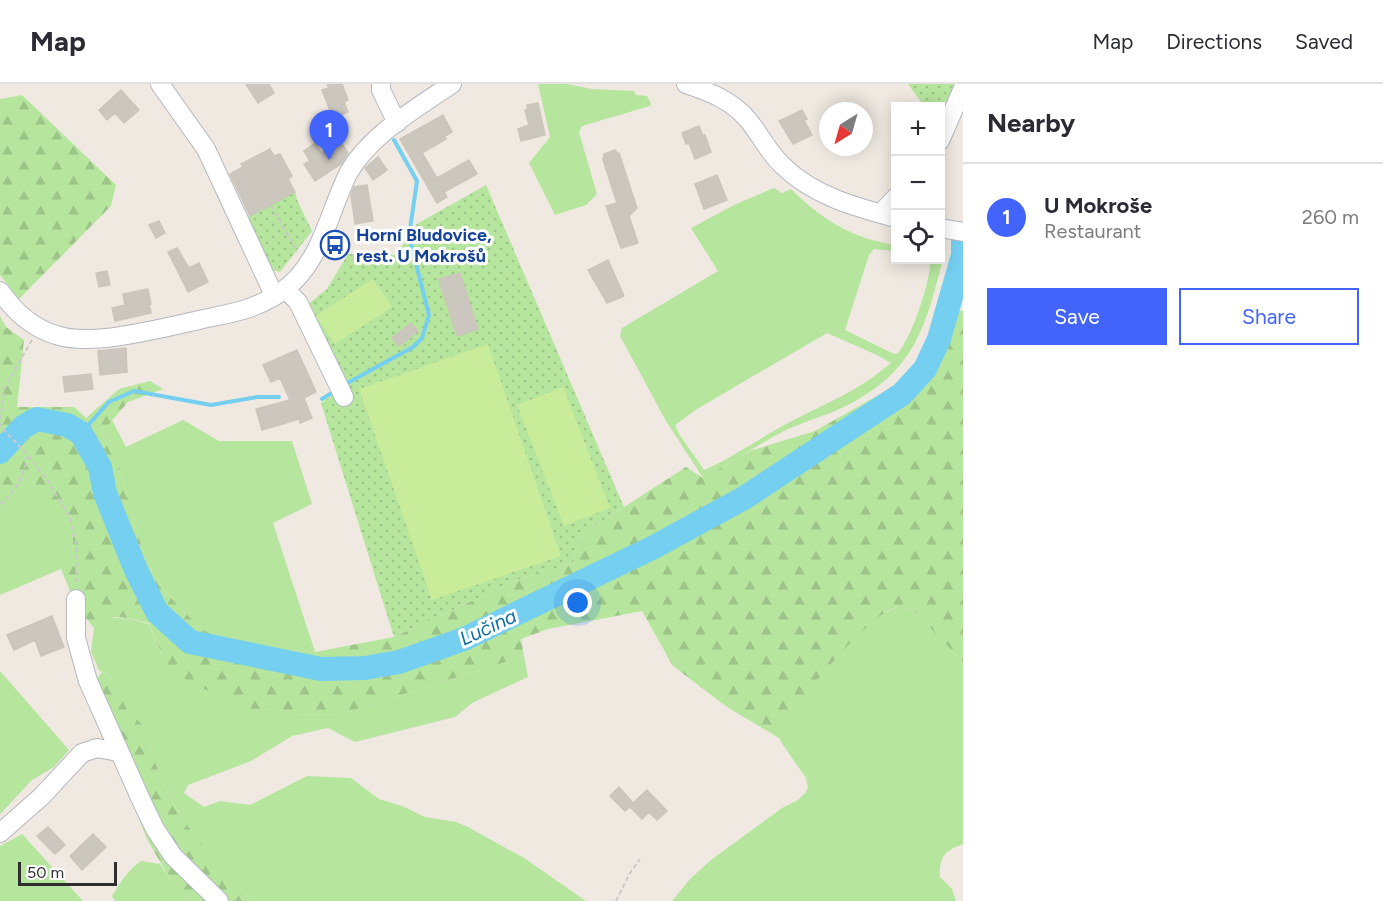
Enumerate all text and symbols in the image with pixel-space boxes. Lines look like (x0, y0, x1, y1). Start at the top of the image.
text: Map (30, 24, 86, 58)
text: Map (1092, 29, 1133, 54)
text: Directions (1166, 29, 1262, 54)
text: Saved (1295, 29, 1353, 54)
north arrow (819, 102, 873, 156)
map controls (891, 102, 945, 264)
button: + (891, 102, 945, 156)
text: Nearby (987, 107, 1075, 139)
pin: 1 (310, 110, 348, 160)
button: − (891, 156, 945, 210)
text: U Mokroše (1044, 192, 1152, 219)
text: 1 (1002, 205, 1011, 229)
text: 260 m (1302, 205, 1359, 229)
button: locate (891, 210, 945, 264)
text: Restaurant (1044, 219, 1141, 243)
place label: Horní Bludovice, rest. U Mokrošů (356, 224, 492, 267)
bus stop icon: Horní Bludovice, rest. U Mokrošů (319, 229, 351, 261)
button: Save (987, 288, 1167, 345)
button: Share (1179, 288, 1359, 345)
your location (563, 588, 592, 617)
water label: Lučina (456, 603, 520, 651)
scale bar (18, 859, 117, 886)
text: 50 m (27, 863, 64, 882)

